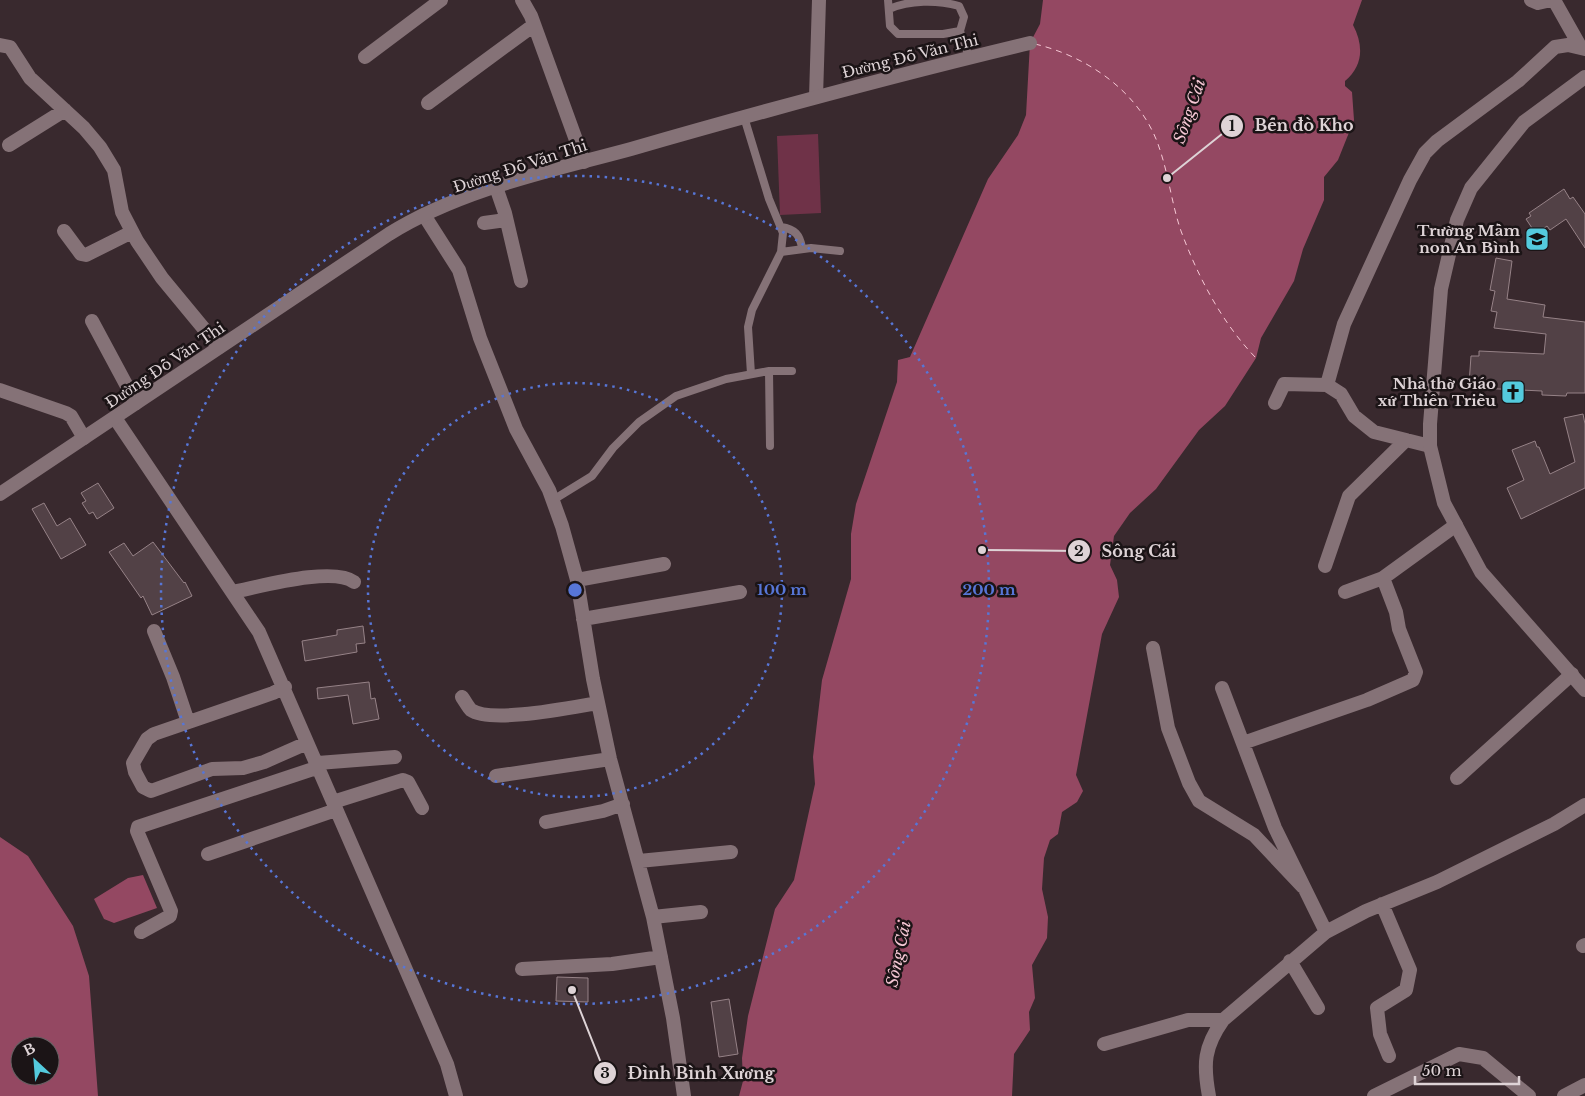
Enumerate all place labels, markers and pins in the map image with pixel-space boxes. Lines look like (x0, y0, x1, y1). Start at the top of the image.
callout: Bến đò Kho (1220, 110, 1364, 141)
place label: Trường Mầm non An Bình (1417, 221, 1520, 257)
school or university icon: Trường Mầm non An Bình (1524, 226, 1550, 252)
place label: Nhà thờ Giáo xứ Thiên Triều (1378, 374, 1496, 410)
church icon: Nhà thờ Giáo xứ Thiên Triều (1500, 379, 1526, 405)
callout: Sông Cái (1067, 536, 1187, 567)
centre of rings (566, 581, 584, 599)
callout: Đình Bình Xương (592, 1057, 784, 1088)

